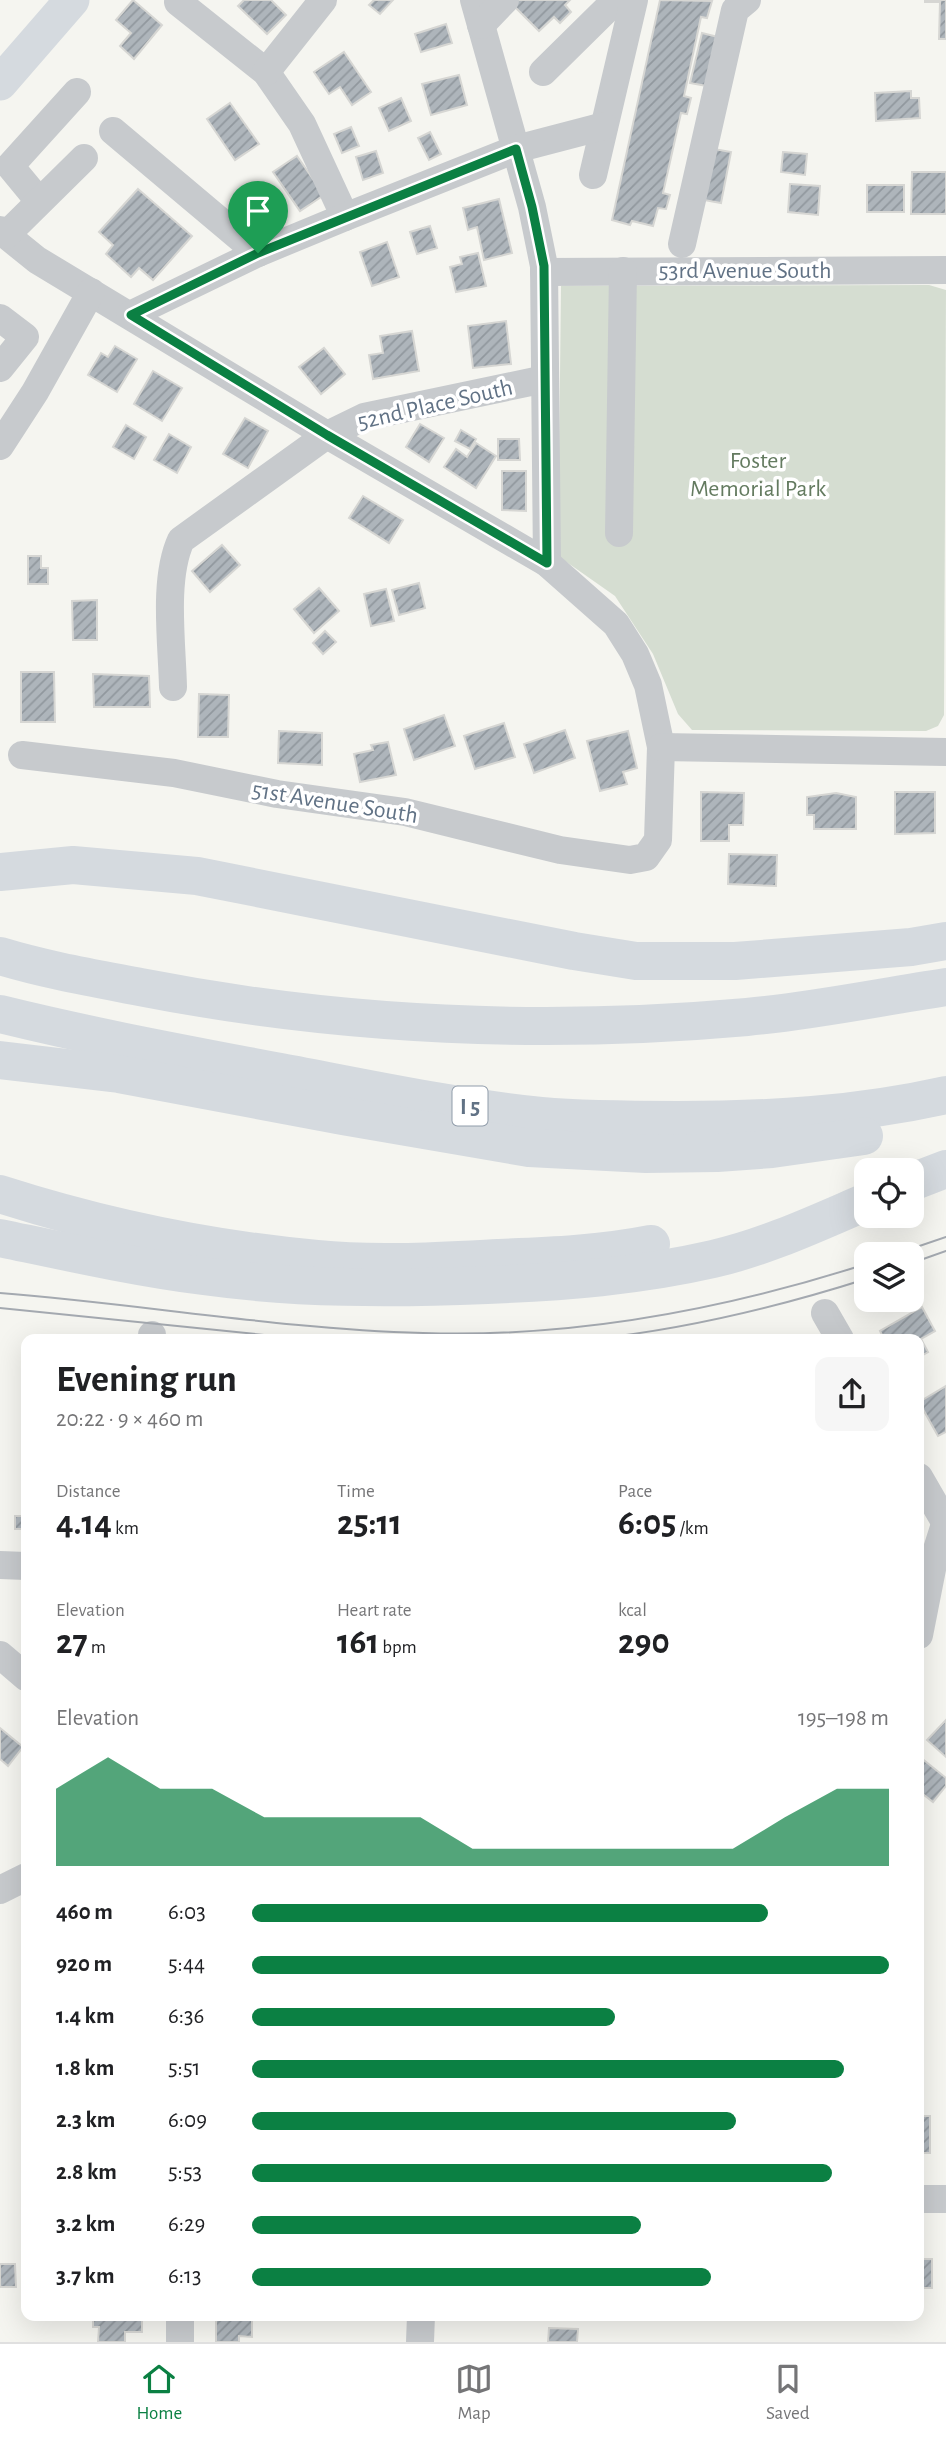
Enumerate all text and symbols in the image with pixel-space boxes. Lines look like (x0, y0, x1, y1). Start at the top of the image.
pin (228, 181, 288, 253)
icon: arrive (239, 192, 277, 230)
street label: 53rd Avenue South (659, 259, 831, 283)
street label: 52nd Place South (355, 375, 515, 434)
park label: Foster Memorial Park (690, 449, 826, 501)
street label: 51st Avenue South (250, 778, 420, 828)
road number: I 5 (452, 1086, 488, 1126)
map controls (854, 1158, 924, 1312)
button: locate (854, 1158, 924, 1228)
button: layers (854, 1242, 924, 1312)
button: share (815, 1357, 889, 1431)
text: Evening run (56, 1361, 237, 1399)
text: 20:22 · 9 × 460 m (56, 1408, 203, 1431)
text: Distance (56, 1482, 120, 1501)
text: Time (337, 1482, 375, 1501)
text: Pace (618, 1482, 652, 1501)
text: 4.14 (56, 1506, 112, 1541)
text: 25:11 (337, 1506, 402, 1541)
text: 6:05 (618, 1506, 676, 1541)
text: km (112, 1519, 139, 1538)
text: /km (676, 1519, 709, 1538)
text: Elevation (56, 1601, 125, 1620)
text: Heart rate (337, 1601, 412, 1620)
text: kcal (618, 1601, 647, 1620)
text: 27 (56, 1625, 88, 1660)
text: 161 (337, 1625, 379, 1660)
text: 290 (618, 1625, 670, 1660)
text: m (88, 1638, 106, 1657)
text: bpm (379, 1638, 417, 1657)
text: Elevation (56, 1707, 139, 1730)
text: 195–198 m (798, 1707, 889, 1730)
text: 460 m (56, 1901, 113, 1924)
text: 6:03 (168, 1901, 206, 1924)
text: 920 m (56, 1953, 112, 1976)
text: 5:44 (168, 1953, 205, 1976)
text: 1.4 km (56, 2005, 115, 2028)
text: 6:36 (168, 2005, 204, 2028)
text: 1.8 km (56, 2057, 114, 2080)
text: 5:51 (168, 2057, 200, 2080)
text: 2.3 km (56, 2109, 115, 2132)
text: 6:09 (168, 2109, 207, 2132)
text: 2.8 km (56, 2161, 117, 2184)
text: 5:53 (168, 2161, 202, 2184)
text: 3.2 km (56, 2213, 115, 2236)
text: 6:29 (168, 2213, 205, 2236)
text: 3.7 km (56, 2265, 115, 2288)
text: 6:13 (168, 2265, 201, 2288)
tab: Home (136, 2360, 182, 2425)
tab: Map (455, 2360, 493, 2425)
tab: Saved (766, 2360, 810, 2425)

